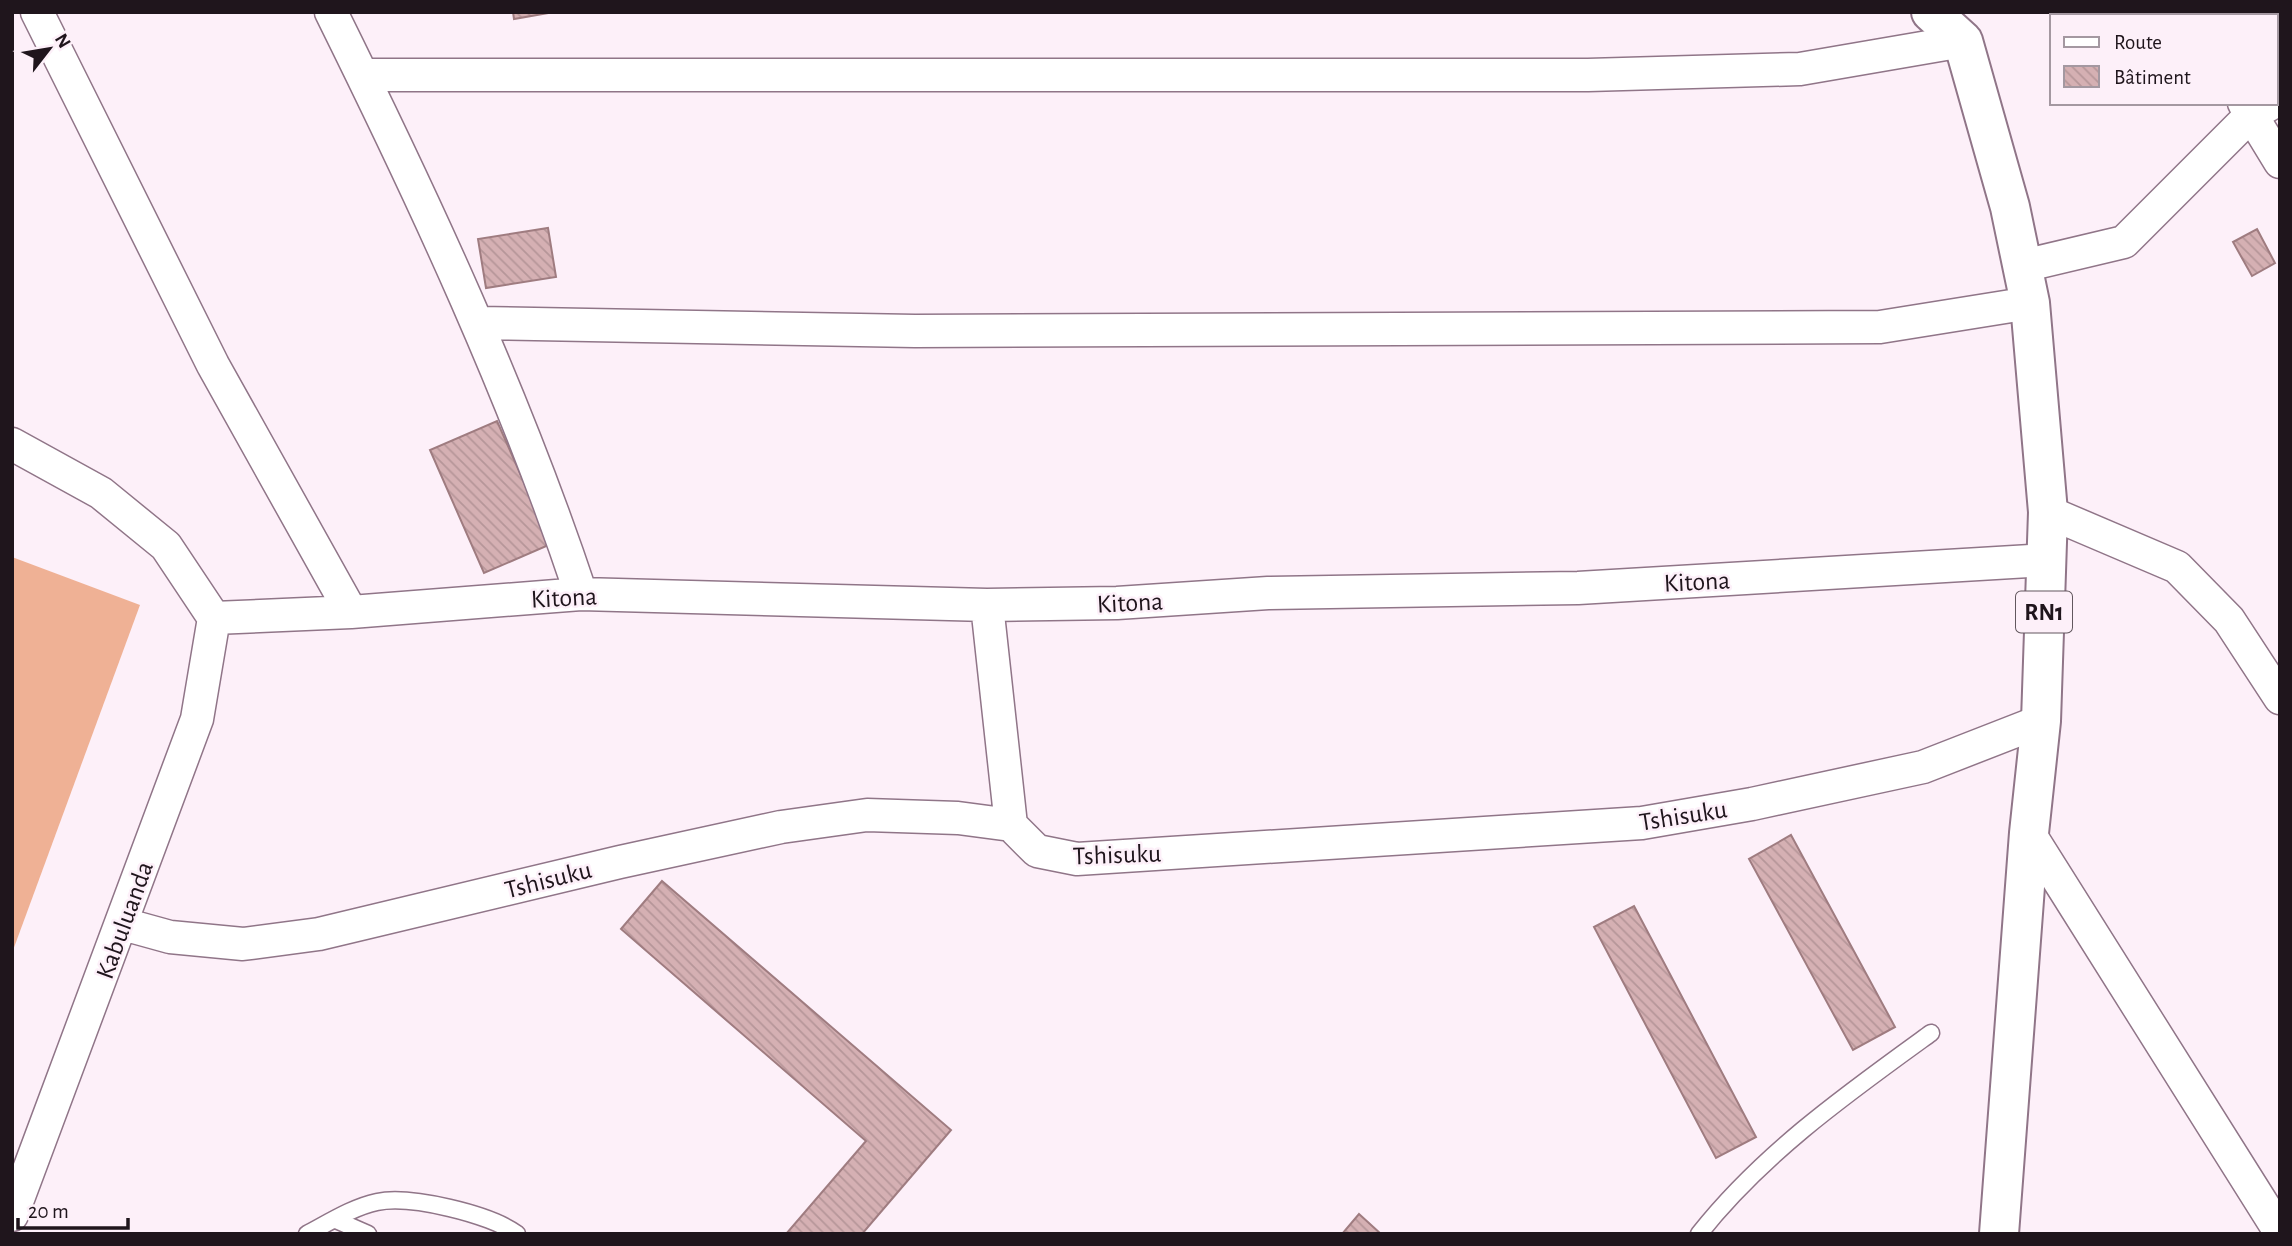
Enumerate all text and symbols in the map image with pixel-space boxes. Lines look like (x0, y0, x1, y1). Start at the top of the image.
north arrow (14, 14, 84, 84)
legend (2050, 14, 2278, 105)
text: N (51, 30, 74, 52)
text: Route (2114, 32, 2162, 53)
text: Bâtiment (2114, 67, 2191, 88)
street label: Kitona (1663, 567, 1731, 597)
street label: Kitona (530, 583, 598, 613)
street label: Kitona (1096, 588, 1164, 618)
road number: RN1 (2016, 592, 2072, 632)
street label: Tshisuku (1637, 796, 1729, 836)
street label: Tshisuku (1072, 840, 1162, 870)
street label: Tshisuku (502, 857, 594, 903)
street label: Kabuluanda (92, 858, 158, 983)
scale bar (18, 1186, 128, 1230)
text: 20 m (28, 1201, 69, 1222)

